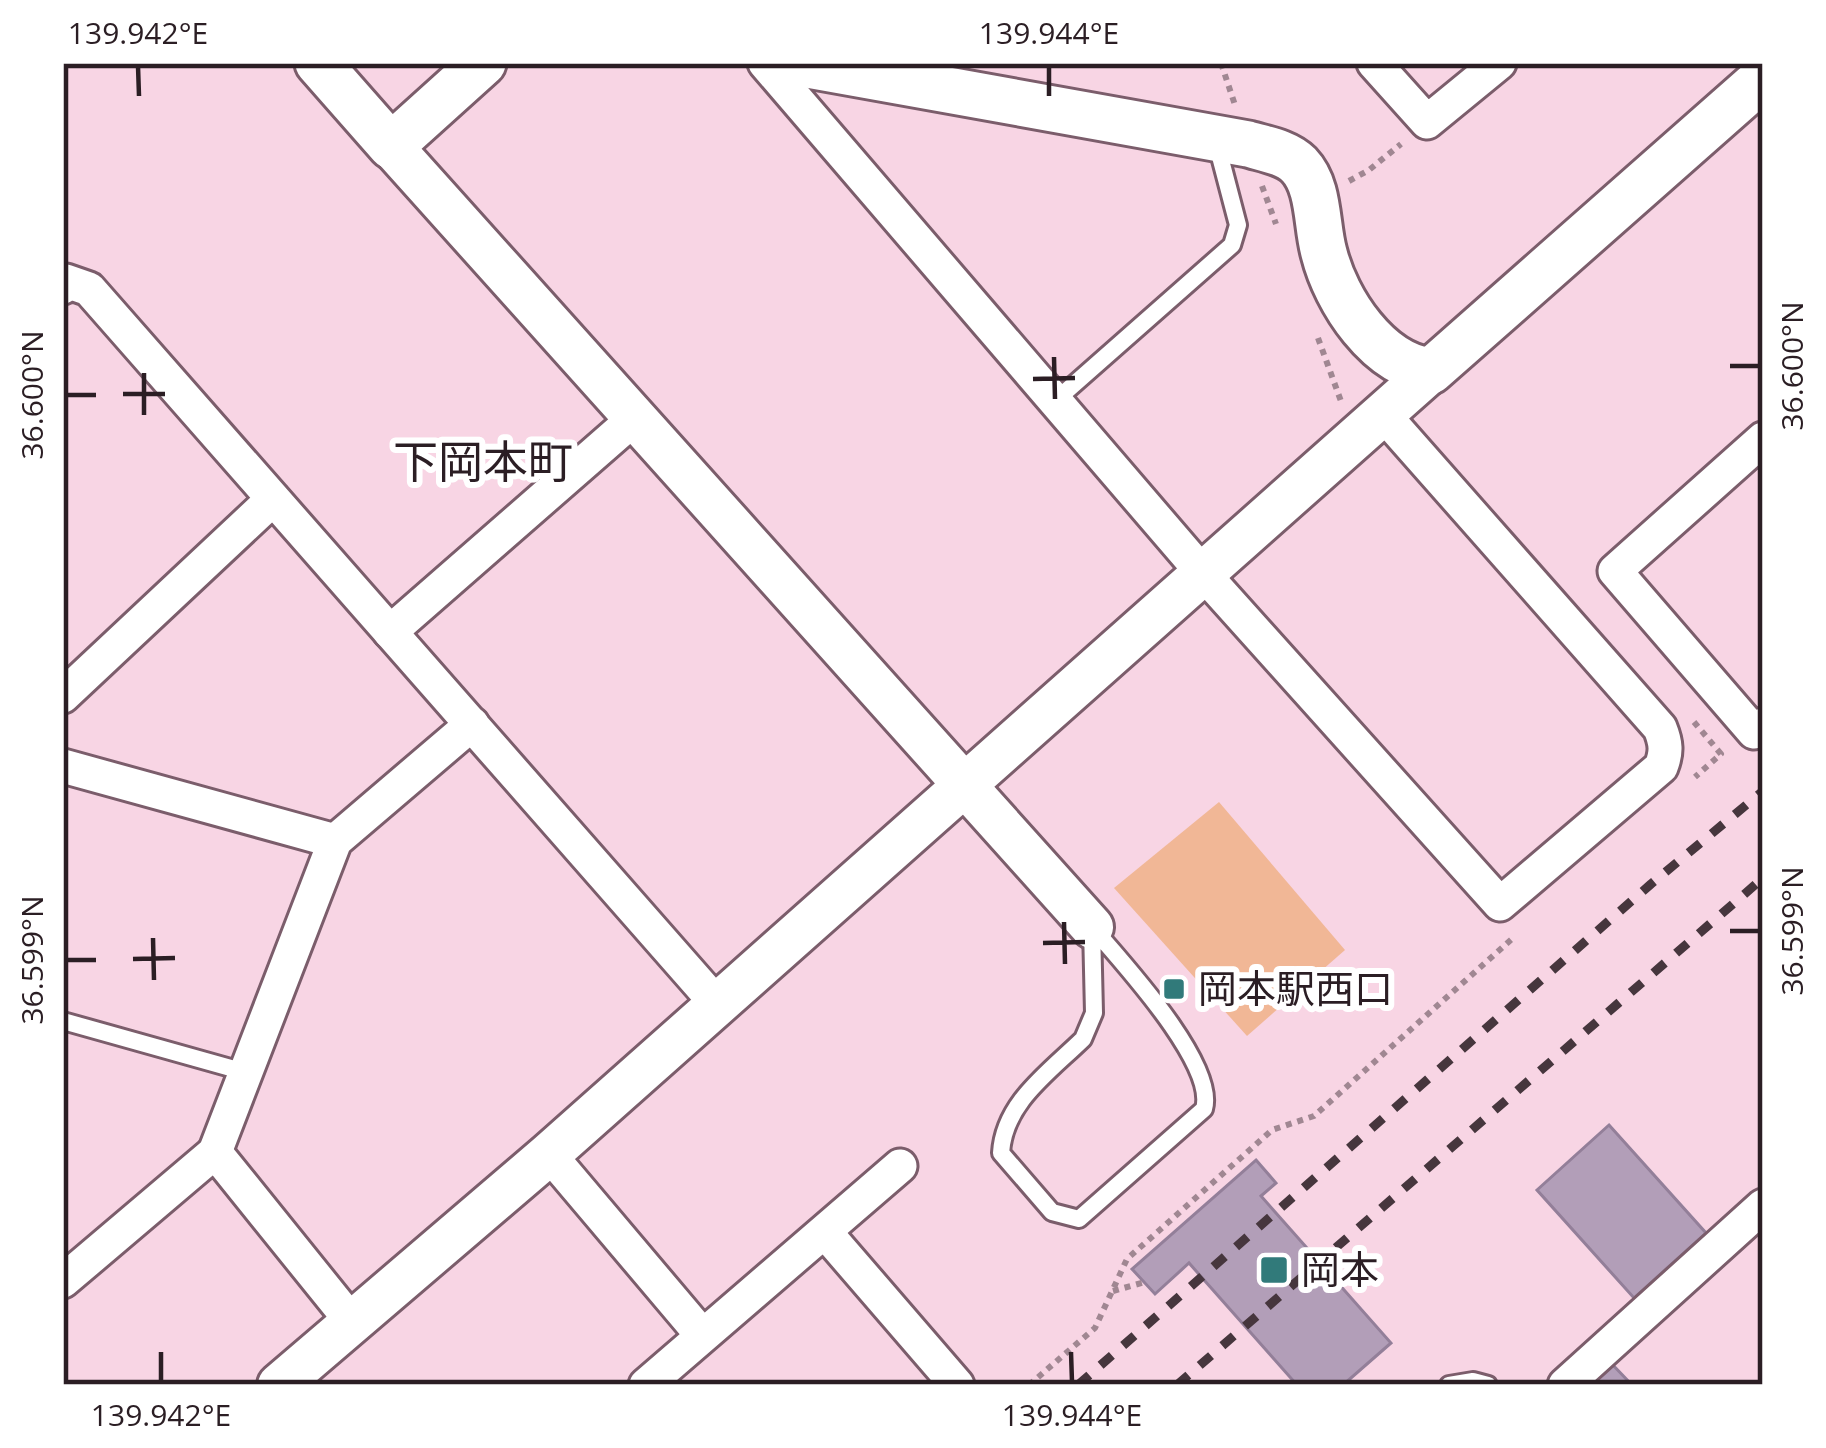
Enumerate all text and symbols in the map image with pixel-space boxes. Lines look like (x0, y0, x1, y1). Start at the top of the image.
text: 139.942°E (68, 12, 208, 53)
text: 139.944°E (979, 12, 1119, 53)
text: 36.600°N (1771, 301, 1812, 431)
text: 36.600°N (11, 330, 52, 460)
district label: 下岡本町 (393, 430, 573, 491)
text: 36.599°N (1771, 866, 1812, 996)
text: 36.599°N (11, 895, 52, 1025)
place label: 岡本駅西口 (1198, 961, 1393, 1014)
marker: 岡本駅西口 (1161, 976, 1187, 1002)
place label: 岡本 (1301, 1242, 1379, 1295)
marker: 岡本 (1258, 1254, 1290, 1286)
text: 139.942°E (91, 1394, 231, 1435)
text: 139.944°E (1002, 1394, 1142, 1435)

